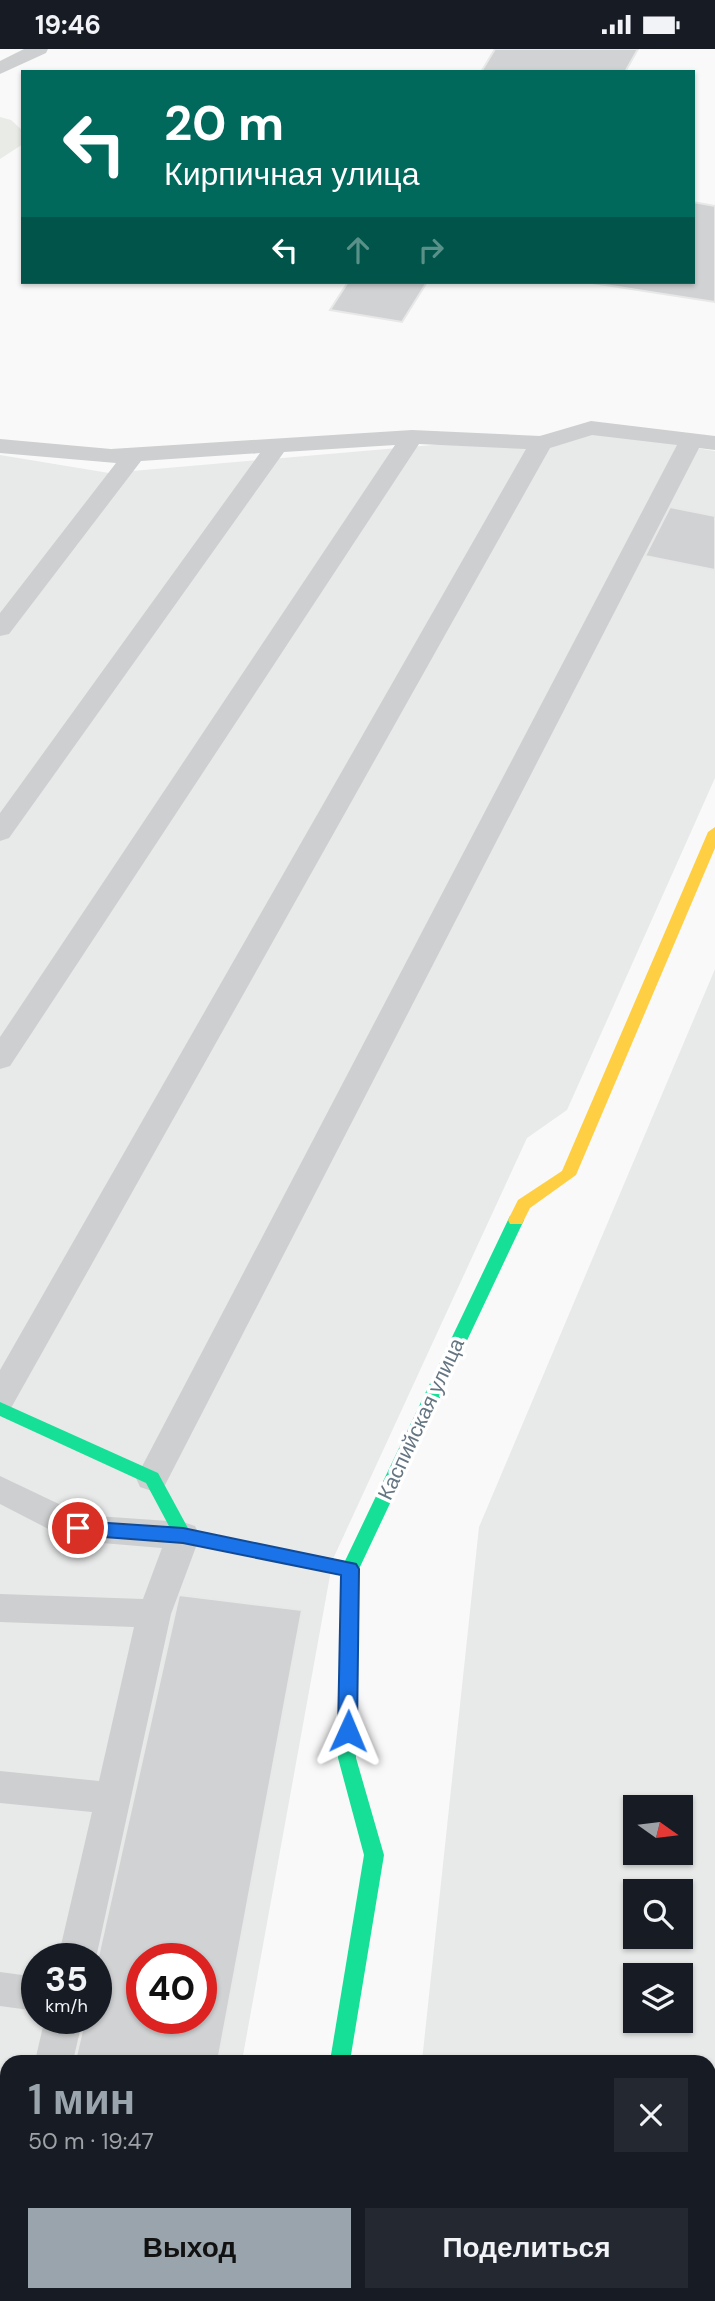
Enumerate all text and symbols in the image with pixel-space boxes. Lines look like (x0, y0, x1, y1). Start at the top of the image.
text: 19:46 (35, 8, 101, 42)
text: 20 m (164, 91, 284, 155)
icon: left (49, 98, 140, 189)
text: Кирпичная улица (164, 153, 419, 195)
icon: left (266, 231, 304, 269)
icon: ahead (339, 231, 377, 269)
icon: right (412, 231, 450, 269)
street label: Каспийская улица (371, 1333, 471, 1505)
pin (48, 1498, 108, 1558)
icon: arrive (59, 1509, 97, 1547)
position arrow (311, 1694, 385, 1768)
north arrow (623, 1795, 693, 1865)
map controls (623, 1795, 693, 2033)
button: search (623, 1879, 693, 1949)
speed limit sign: 40 (126, 1943, 217, 2034)
text: 35 (45, 1956, 88, 2002)
button: layers (623, 1963, 693, 2033)
text: km/h (45, 1994, 88, 2018)
text: 1 мин (28, 2072, 135, 2127)
button: close (614, 2078, 688, 2152)
text: 50 m · 19:47 (28, 2126, 154, 2156)
button: Выход (28, 2208, 351, 2288)
button: Поделиться (365, 2208, 688, 2288)

